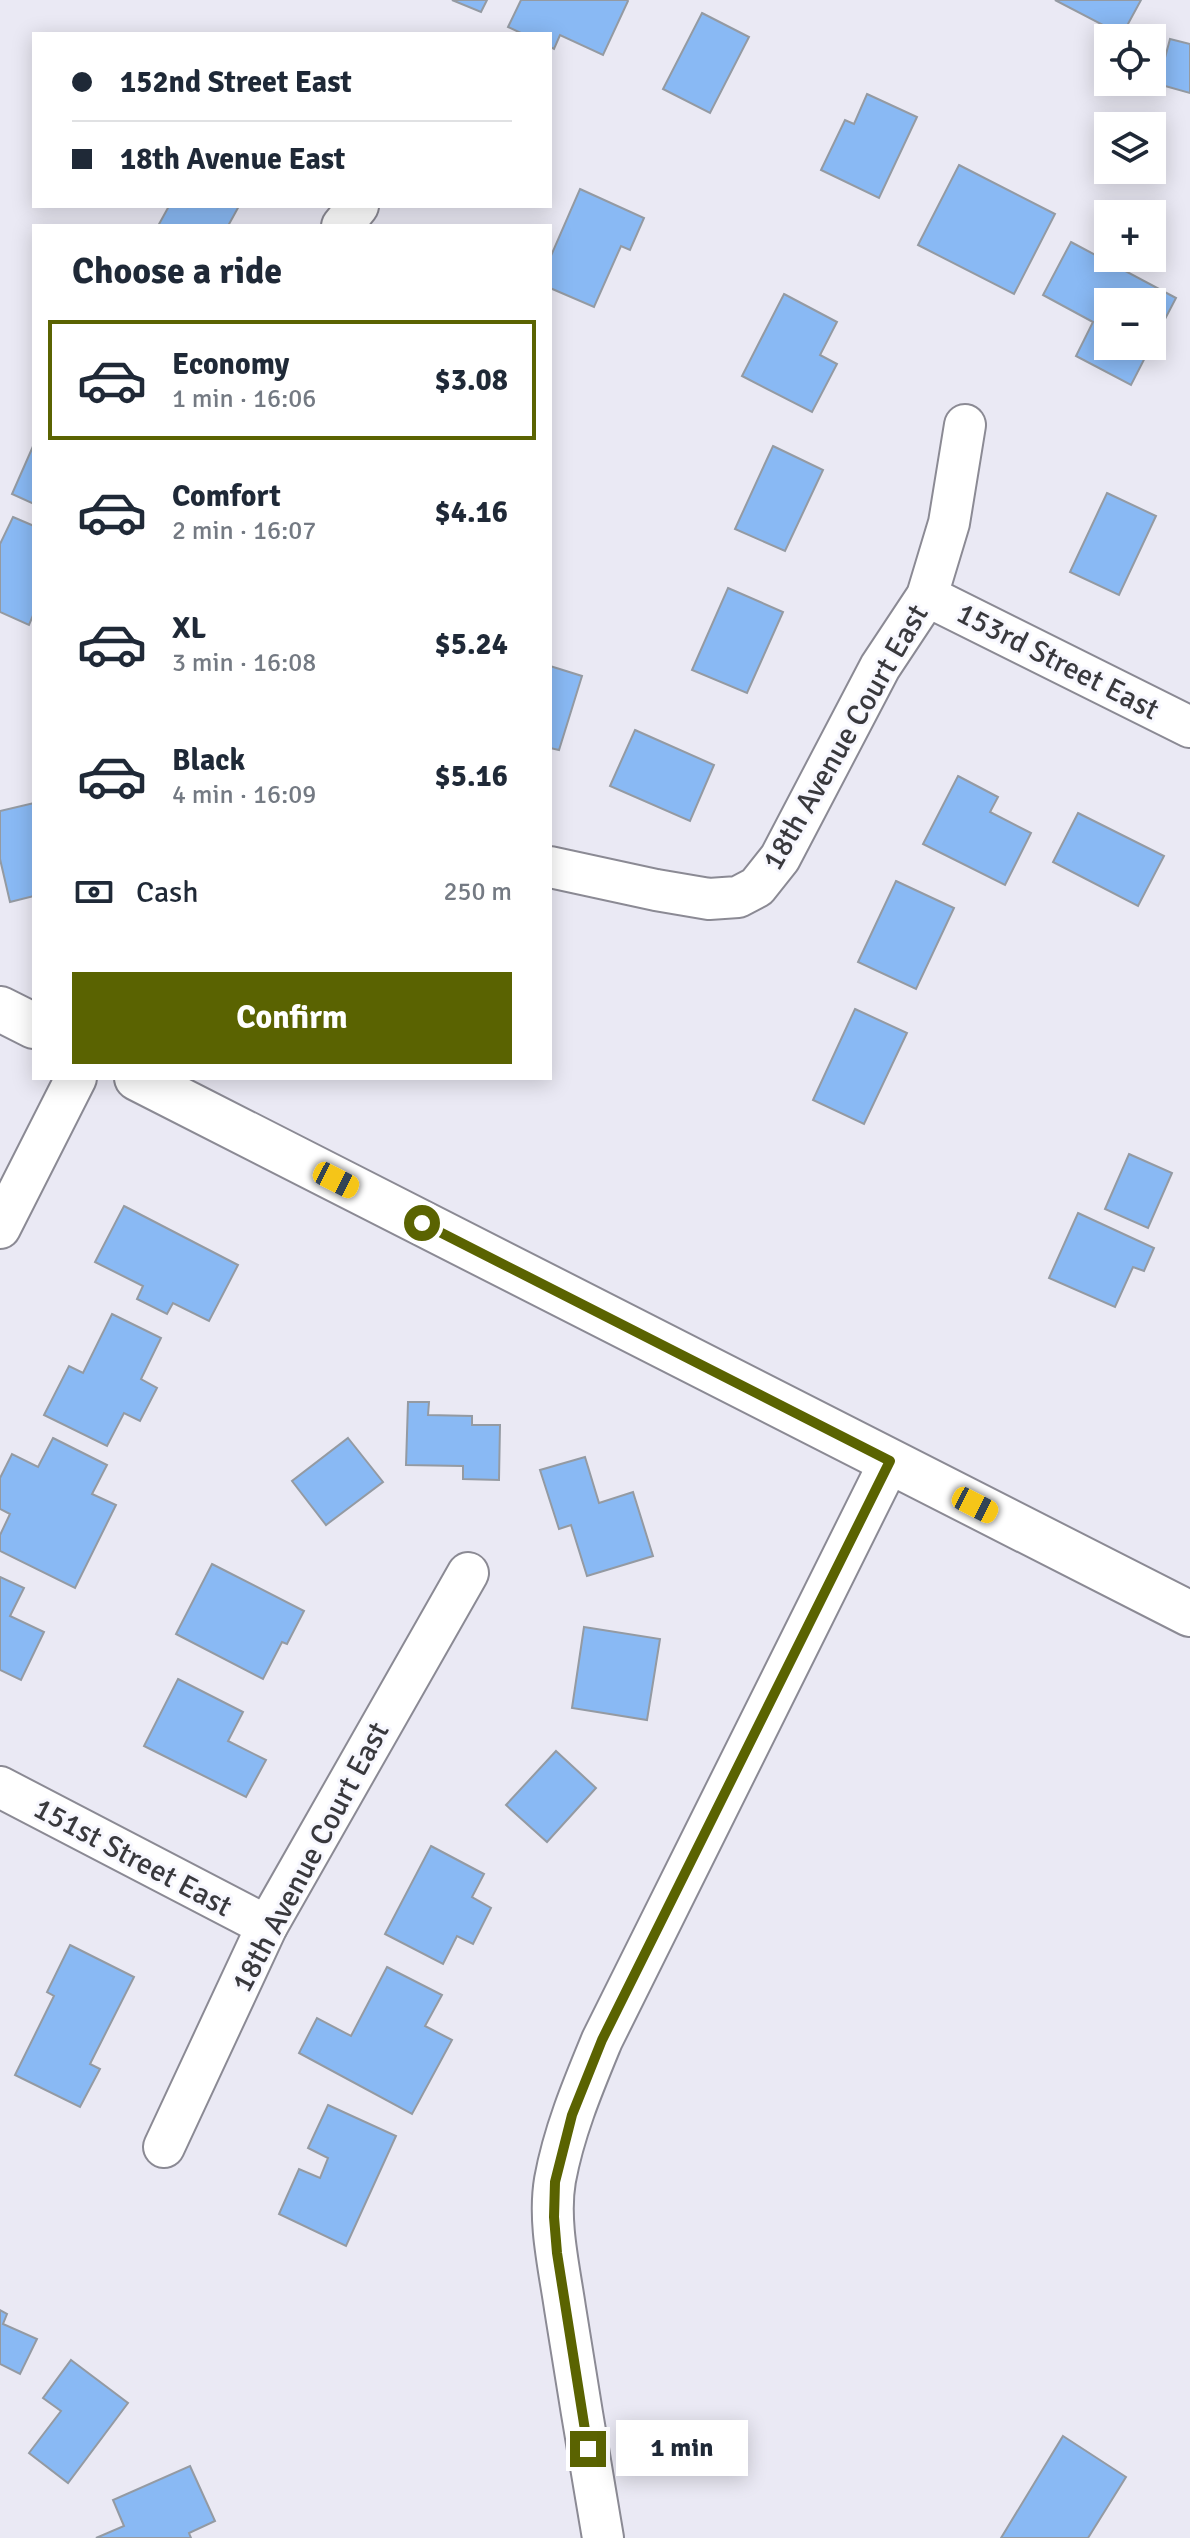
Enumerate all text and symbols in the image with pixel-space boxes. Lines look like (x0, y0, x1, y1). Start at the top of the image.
map controls (1094, 24, 1166, 360)
button: locate (1094, 24, 1166, 96)
text: 152nd Street East (120, 64, 352, 101)
button: layers (1094, 112, 1166, 184)
text: 18th Avenue East (120, 141, 345, 178)
button: + (1094, 200, 1166, 272)
text: Choose a ride (72, 249, 282, 294)
button: − (1094, 288, 1166, 360)
icon: car (76, 344, 148, 416)
text: Economy (172, 346, 289, 383)
text: $3.08 (435, 362, 508, 399)
text: 1 min · 16:06 (172, 383, 316, 415)
icon: car (76, 476, 148, 548)
text: Comfort (172, 478, 281, 515)
text: $4.16 (435, 494, 508, 531)
text: 2 min · 16:07 (172, 515, 316, 547)
street label: 153rd Street East (950, 595, 1165, 728)
street label: 18th Avenue Court East (754, 598, 937, 877)
icon: car (76, 608, 148, 680)
text: XL (172, 610, 206, 647)
text: $5.24 (435, 626, 508, 663)
text: 3 min · 16:08 (172, 647, 316, 679)
icon: car (76, 740, 148, 812)
text: Black (172, 742, 245, 779)
text: $5.16 (435, 758, 508, 795)
text: 4 min · 16:09 (172, 779, 316, 811)
icon: cash (72, 870, 116, 914)
text: Cash (136, 874, 199, 911)
text: 250 m (443, 876, 512, 908)
button: Confirm (72, 972, 512, 1064)
car (309, 1158, 363, 1202)
route start (404, 1205, 440, 1241)
car (948, 1483, 1002, 1527)
street label: 18th Avenue Court East (224, 1716, 397, 1999)
street label: 151st Street East (27, 1790, 238, 1925)
callout: 1 min (616, 2421, 748, 2477)
route end (570, 2431, 606, 2467)
text: 1 min (651, 2432, 713, 2464)

